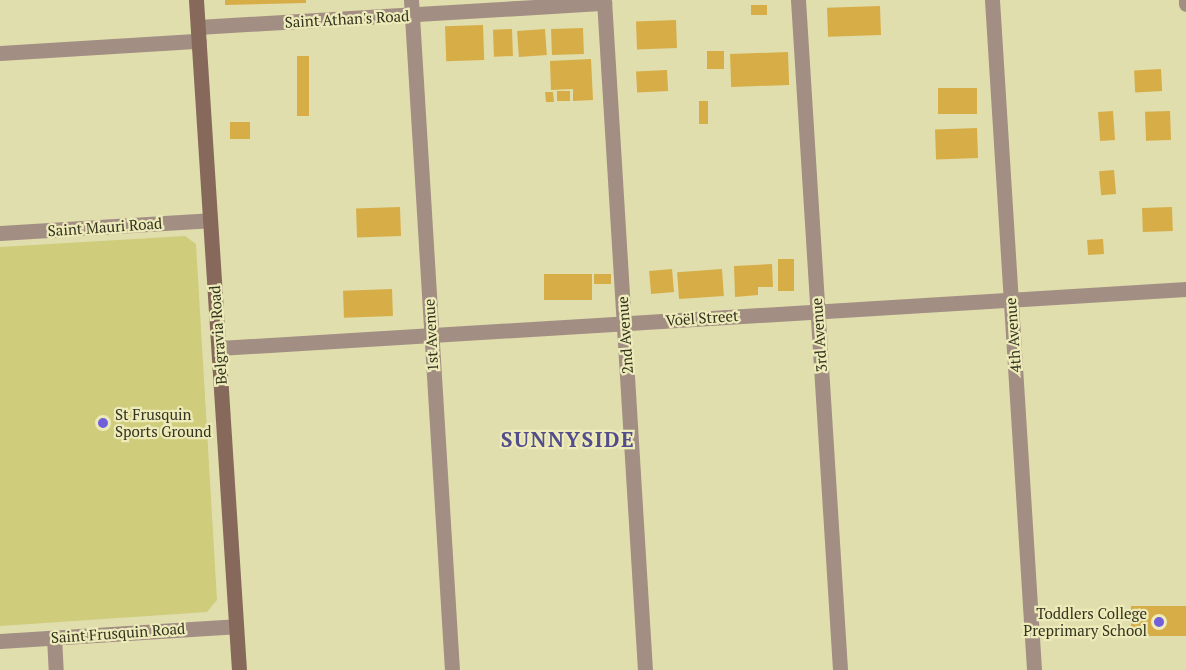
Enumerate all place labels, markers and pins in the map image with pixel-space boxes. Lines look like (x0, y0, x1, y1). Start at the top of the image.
place label: St Frusquin Sports Ground (115, 405, 212, 440)
marker: St Frusquin Sports Ground (96, 416, 110, 430)
place label: Toddlers College Preprimary School (1023, 604, 1147, 639)
marker: Toddlers College Preprimary School (1152, 615, 1166, 629)

